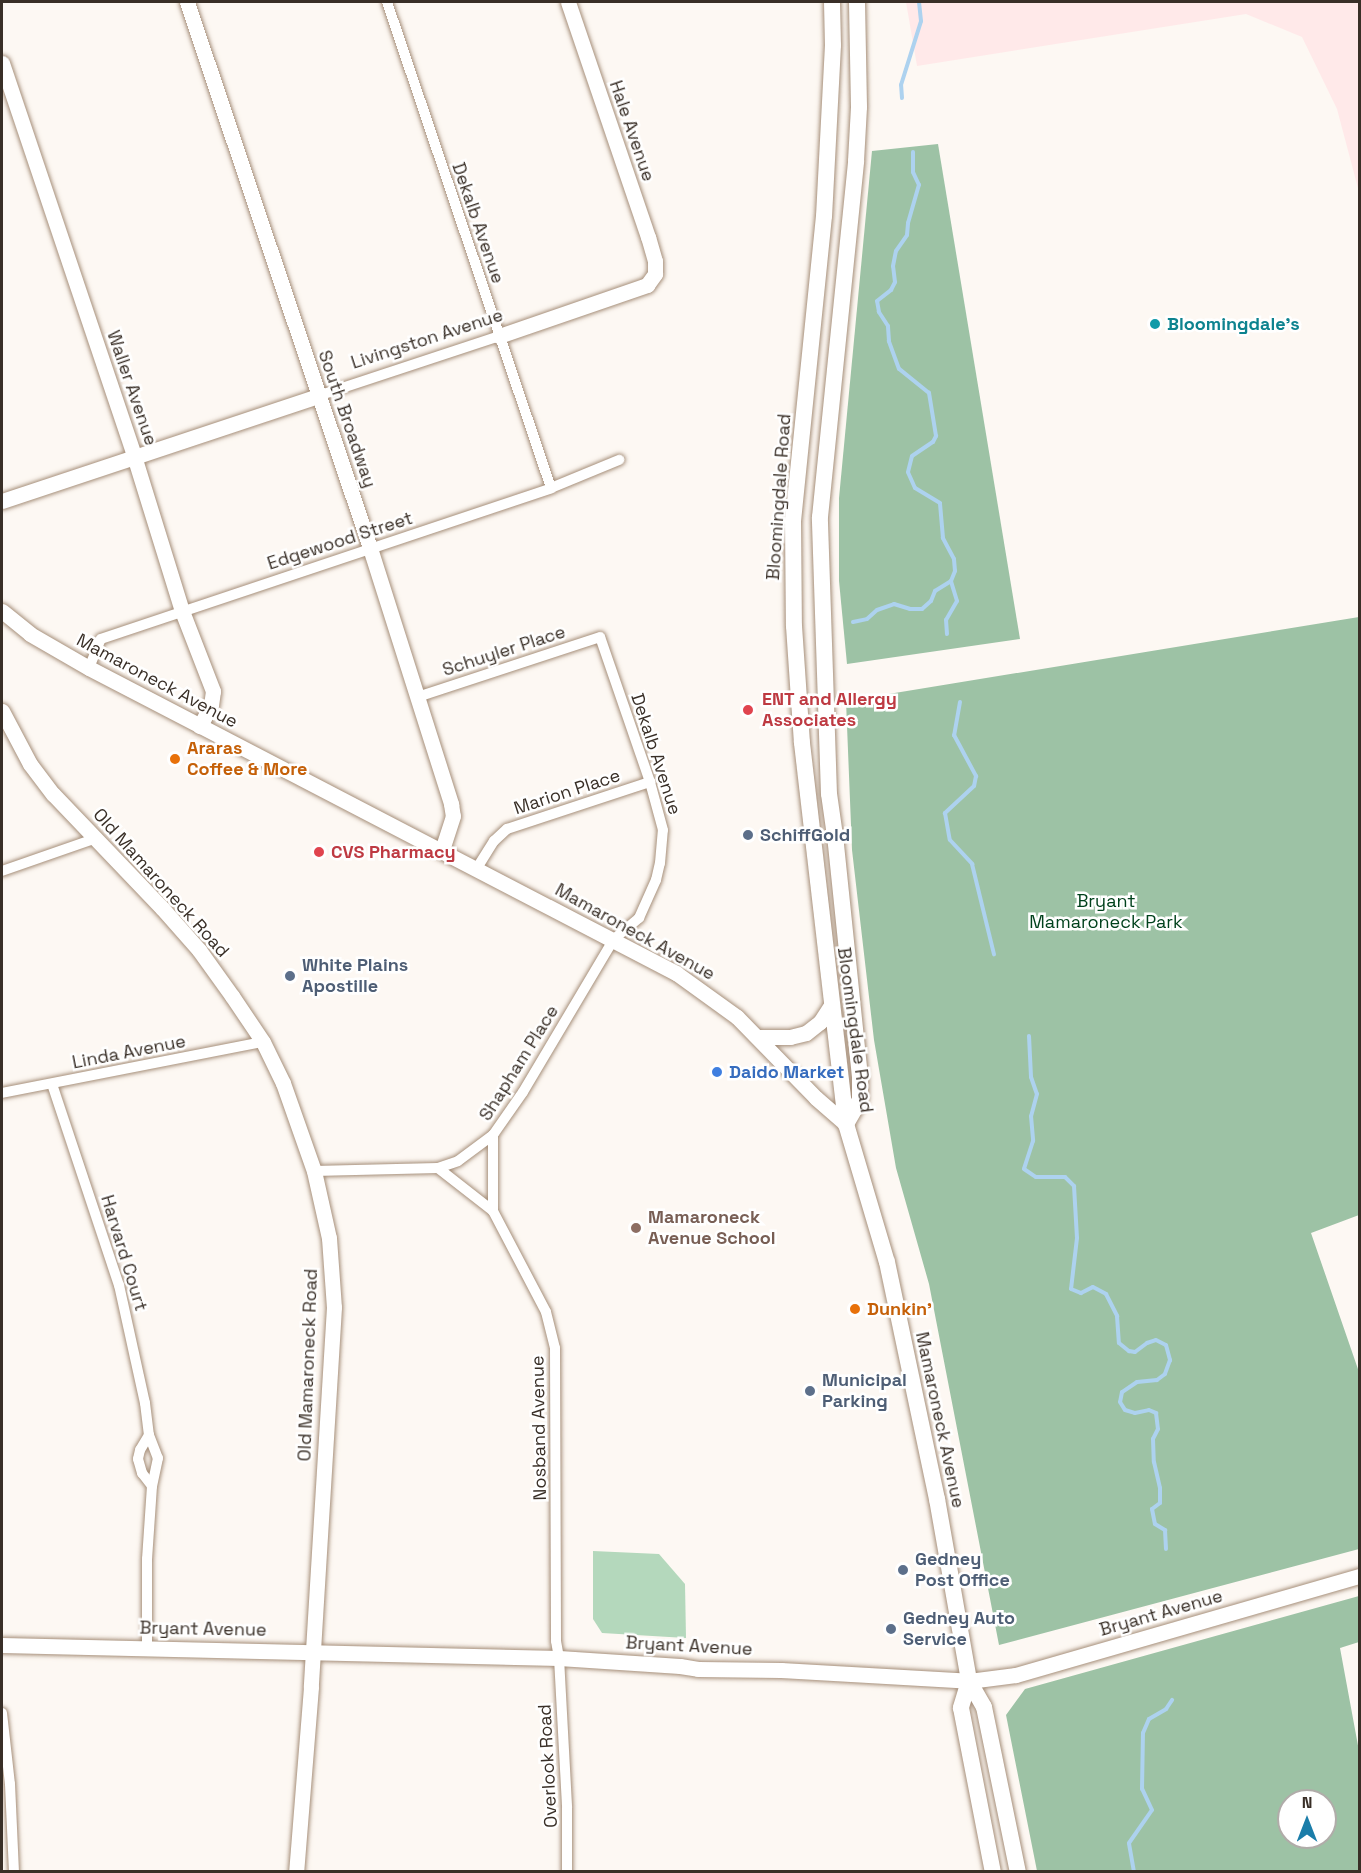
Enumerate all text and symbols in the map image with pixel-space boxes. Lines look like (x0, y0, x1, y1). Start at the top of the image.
street label: Hale Avenue (605, 78, 659, 184)
street label: Dekalb Avenue (447, 160, 509, 286)
street label: Livingston Avenue (348, 304, 506, 374)
place label: Bloomingdale's (1167, 313, 1300, 335)
marker: Bloomingdale's (1148, 317, 1162, 331)
street label: Waller Avenue (102, 328, 162, 448)
street label: South Broadway (313, 348, 381, 490)
street label: Bloomingdale Road (762, 413, 796, 581)
street label: Edgewood Street (265, 507, 415, 575)
street label: Schuyler Place (440, 621, 568, 681)
street label: Mamaroneck Avenue (73, 629, 241, 733)
place label: ENT and Allergy Associates (762, 689, 897, 732)
street label: Dekalb Avenue (626, 690, 686, 818)
marker: ENT and Allergy Associates (739, 701, 757, 719)
place label: Araras Coffee & More (187, 738, 307, 780)
marker: Araras Coffee & More (168, 752, 182, 766)
street label: Marion Place (511, 765, 623, 819)
street label: Old Mamaroneck Road (88, 804, 234, 962)
place label: SchiffGold (760, 824, 850, 846)
marker: SchiffGold (741, 828, 755, 842)
place label: CVS Pharmacy (331, 841, 456, 863)
marker: CVS Pharmacy (312, 845, 326, 859)
street label: Mamaroneck Avenue (551, 879, 719, 985)
park label: Bryant Mamaroneck Park (1029, 891, 1183, 934)
street label: Bloomingdale Road (833, 946, 877, 1114)
place label: White Plains Apostille (302, 955, 408, 998)
marker: White Plains Apostille (283, 969, 297, 983)
street label: Shapham Place (475, 1001, 563, 1125)
street label: Linda Avenue (70, 1030, 188, 1074)
place label: Daido Market (729, 1061, 845, 1083)
marker: Daido Market (710, 1065, 724, 1079)
street label: Harvard Court (96, 1192, 152, 1314)
place label: Mamaroneck Avenue School (648, 1207, 776, 1250)
marker: Mamaroneck Avenue School (629, 1221, 643, 1235)
street label: Old Mamaroneck Road (294, 1268, 322, 1462)
place label: Dunkin' (867, 1298, 932, 1320)
marker: Dunkin' (848, 1302, 862, 1316)
street label: Mamaroneck Avenue (911, 1330, 969, 1510)
street label: Nosband Avenue (527, 1355, 551, 1501)
place label: Municipal Parking (822, 1370, 907, 1412)
marker: Municipal Parking (803, 1384, 817, 1398)
place label: Gedney Post Office (915, 1549, 1010, 1592)
marker: Gedney Post Office (896, 1563, 910, 1577)
street label: Bryant Avenue (1097, 1585, 1225, 1641)
place label: Gedney Auto Service (903, 1608, 1015, 1650)
street label: Bryant Avenue (139, 1617, 267, 1641)
marker: Gedney Auto Service (884, 1622, 898, 1636)
street label: Bryant Avenue (625, 1632, 753, 1660)
street label: Overlook Road (534, 1704, 562, 1828)
north arrow (1277, 1789, 1337, 1849)
text: N (1302, 1792, 1312, 1813)

